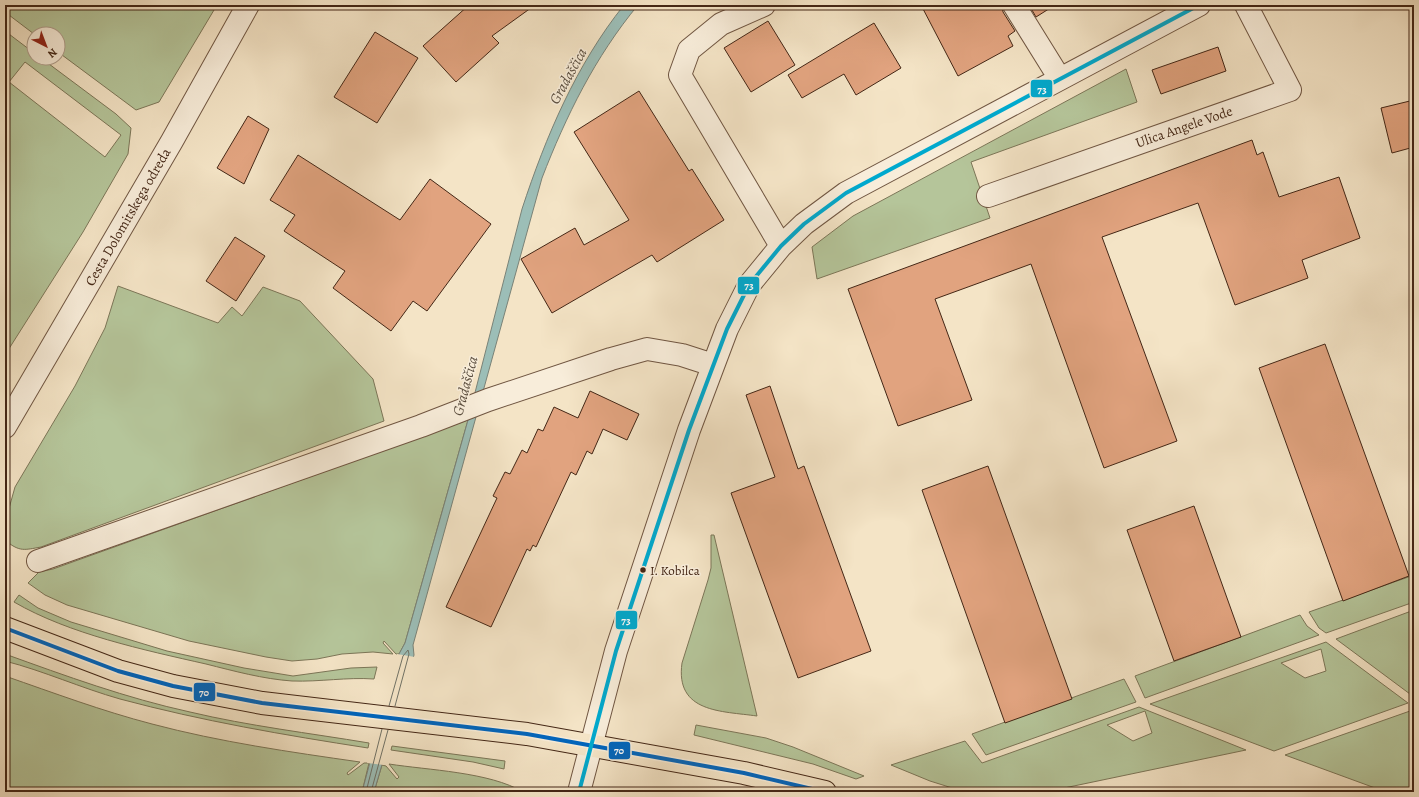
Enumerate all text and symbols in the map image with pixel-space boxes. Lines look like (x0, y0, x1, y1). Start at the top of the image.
north arrow (26, 26, 66, 66)
water label: Gradaščica (544, 44, 592, 108)
text: N (44, 45, 60, 61)
line badge: 73 (1030, 79, 1053, 98)
text: 73 (1037, 82, 1047, 97)
street label: Ulica Angele Vode (1133, 101, 1235, 153)
street label: Cesta Dolomitskega odreda (81, 144, 176, 289)
line badge: 73 (737, 276, 760, 295)
text: 73 (744, 278, 754, 293)
water label: Gradaščica (447, 354, 483, 418)
place label: I. Kobilca (650, 562, 700, 579)
marker: I. Kobilca (638, 565, 648, 575)
line badge: 73 (615, 610, 638, 630)
text: 73 (621, 613, 631, 628)
line badge: 70 (193, 682, 216, 702)
text: 70 (199, 685, 210, 700)
line badge: 70 (608, 741, 631, 760)
text: 70 (614, 743, 625, 758)

